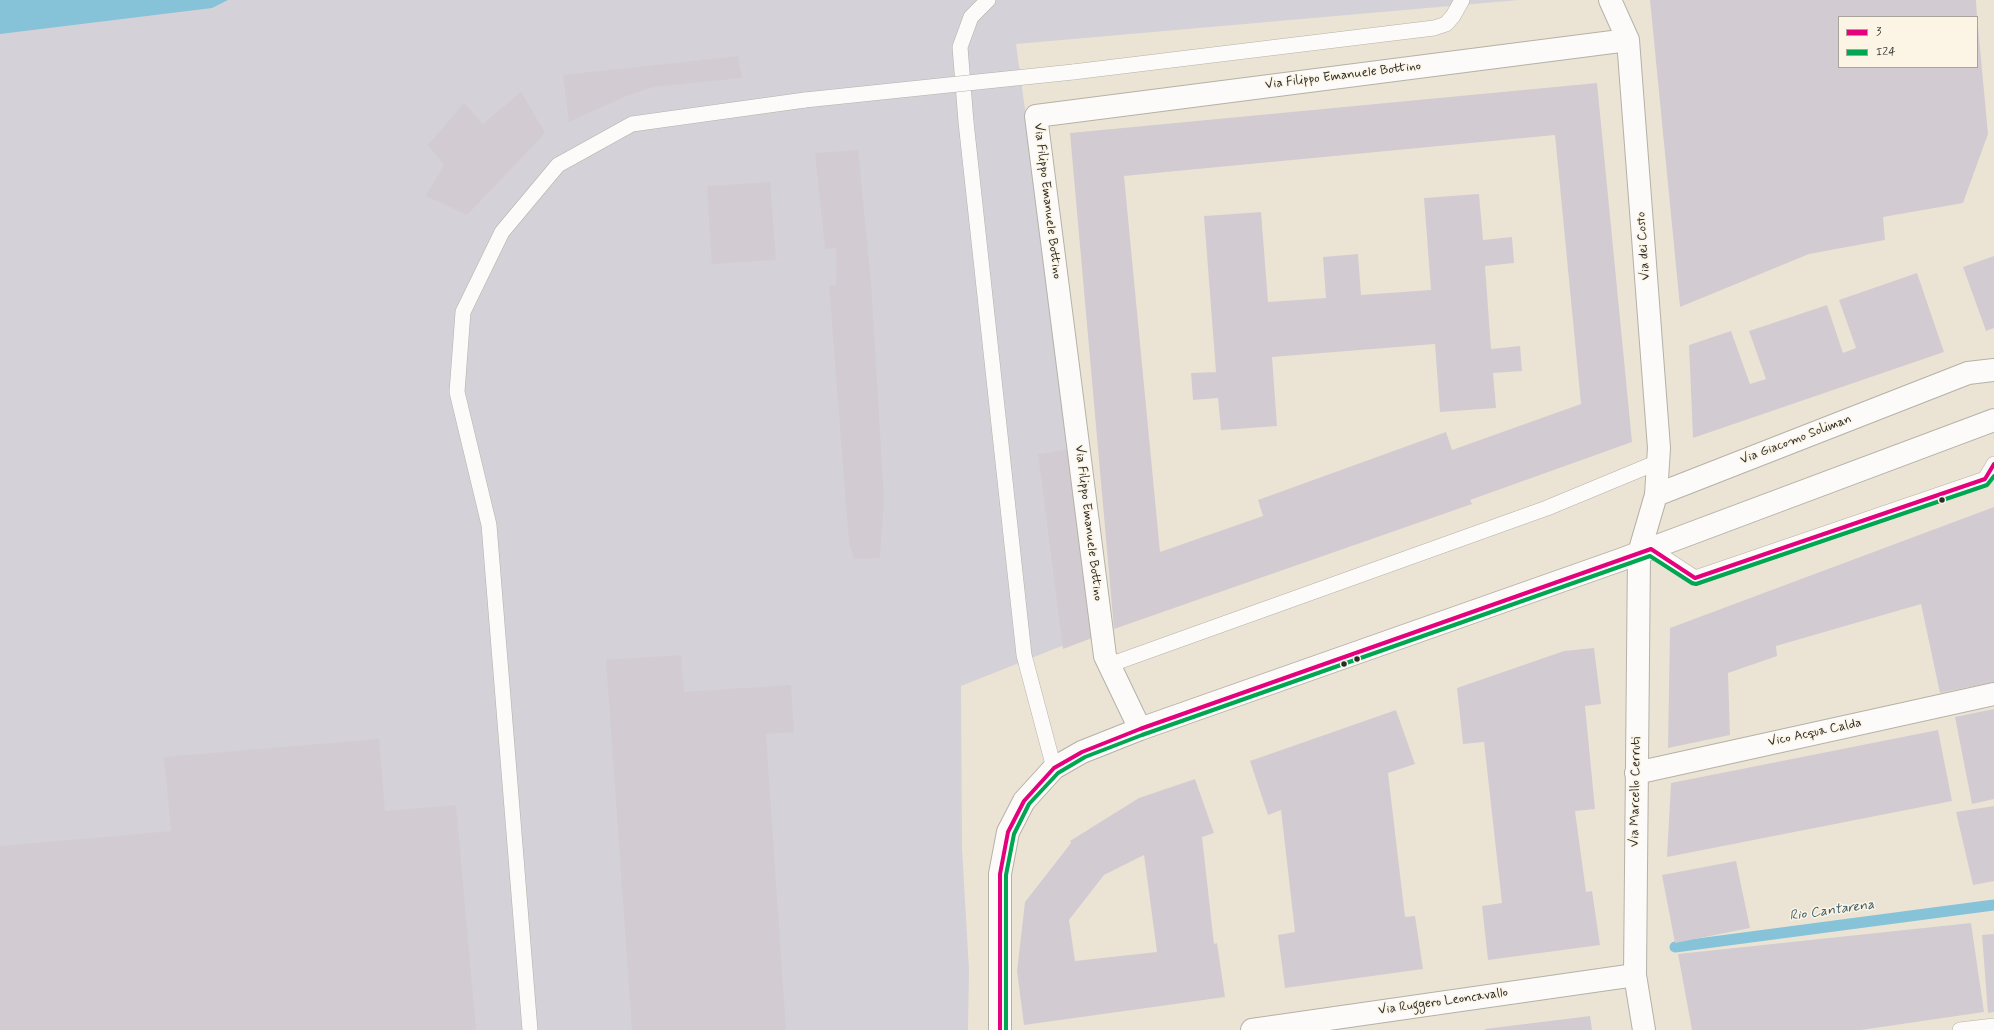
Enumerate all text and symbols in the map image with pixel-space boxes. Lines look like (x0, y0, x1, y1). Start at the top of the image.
legend (1838, 16, 1978, 68)
text: 3 (1876, 24, 1881, 40)
text: I24 (1876, 44, 1896, 60)
street label: Via Filippo Emanuele Bottino (1264, 59, 1422, 93)
street label: Via Filippo Emanuele Bottino (1030, 122, 1064, 280)
street label: Via dei Costo (1634, 211, 1654, 281)
street label: Via Giacomo Soliman (1738, 412, 1854, 468)
street label: Via Filippo Emanuele Bottino (1071, 444, 1105, 602)
unlabelled marker (1937, 495, 1947, 505)
unlabelled marker (1352, 654, 1362, 664)
unlabelled marker (1339, 659, 1349, 669)
street label: Vico Acqua Calda (1767, 715, 1863, 751)
street label: Via Marcello Cerruti (1627, 737, 1645, 847)
water label: Rio Cantarena (1788, 897, 1876, 925)
street label: Via Ruggero Leoncavallo (1377, 985, 1509, 1019)

